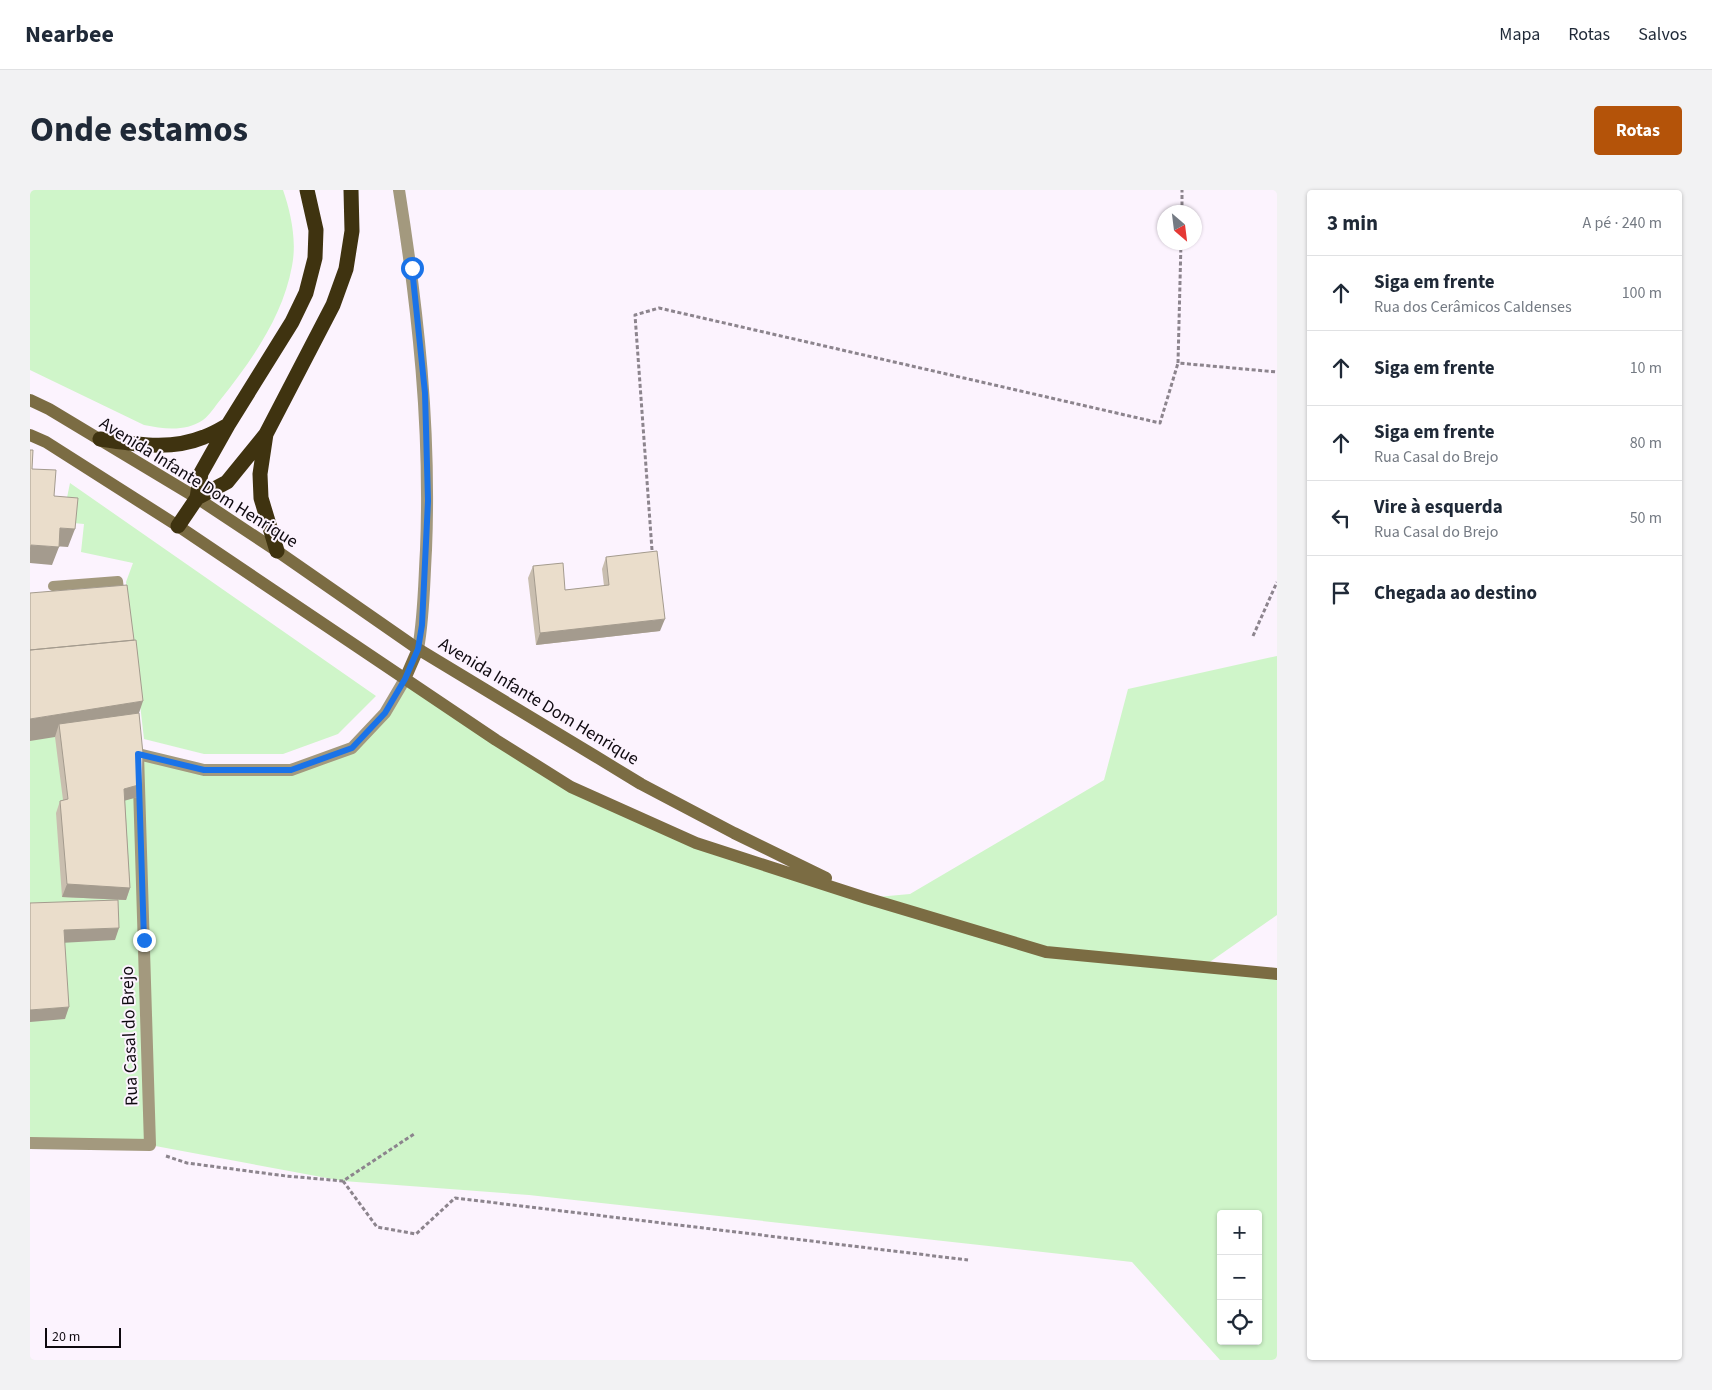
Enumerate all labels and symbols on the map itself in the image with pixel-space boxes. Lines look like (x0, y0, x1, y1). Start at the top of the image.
north arrow (1157, 205, 1202, 250)
route start (401, 257, 424, 280)
street label: Avenida Infante Dom Henrique (95, 411, 303, 554)
street label: Avenida Infante Dom Henrique (434, 632, 644, 771)
route end (133, 929, 156, 952)
street label: Rua Casal do Brejo (115, 966, 144, 1106)
scale bar (45, 1325, 121, 1348)

